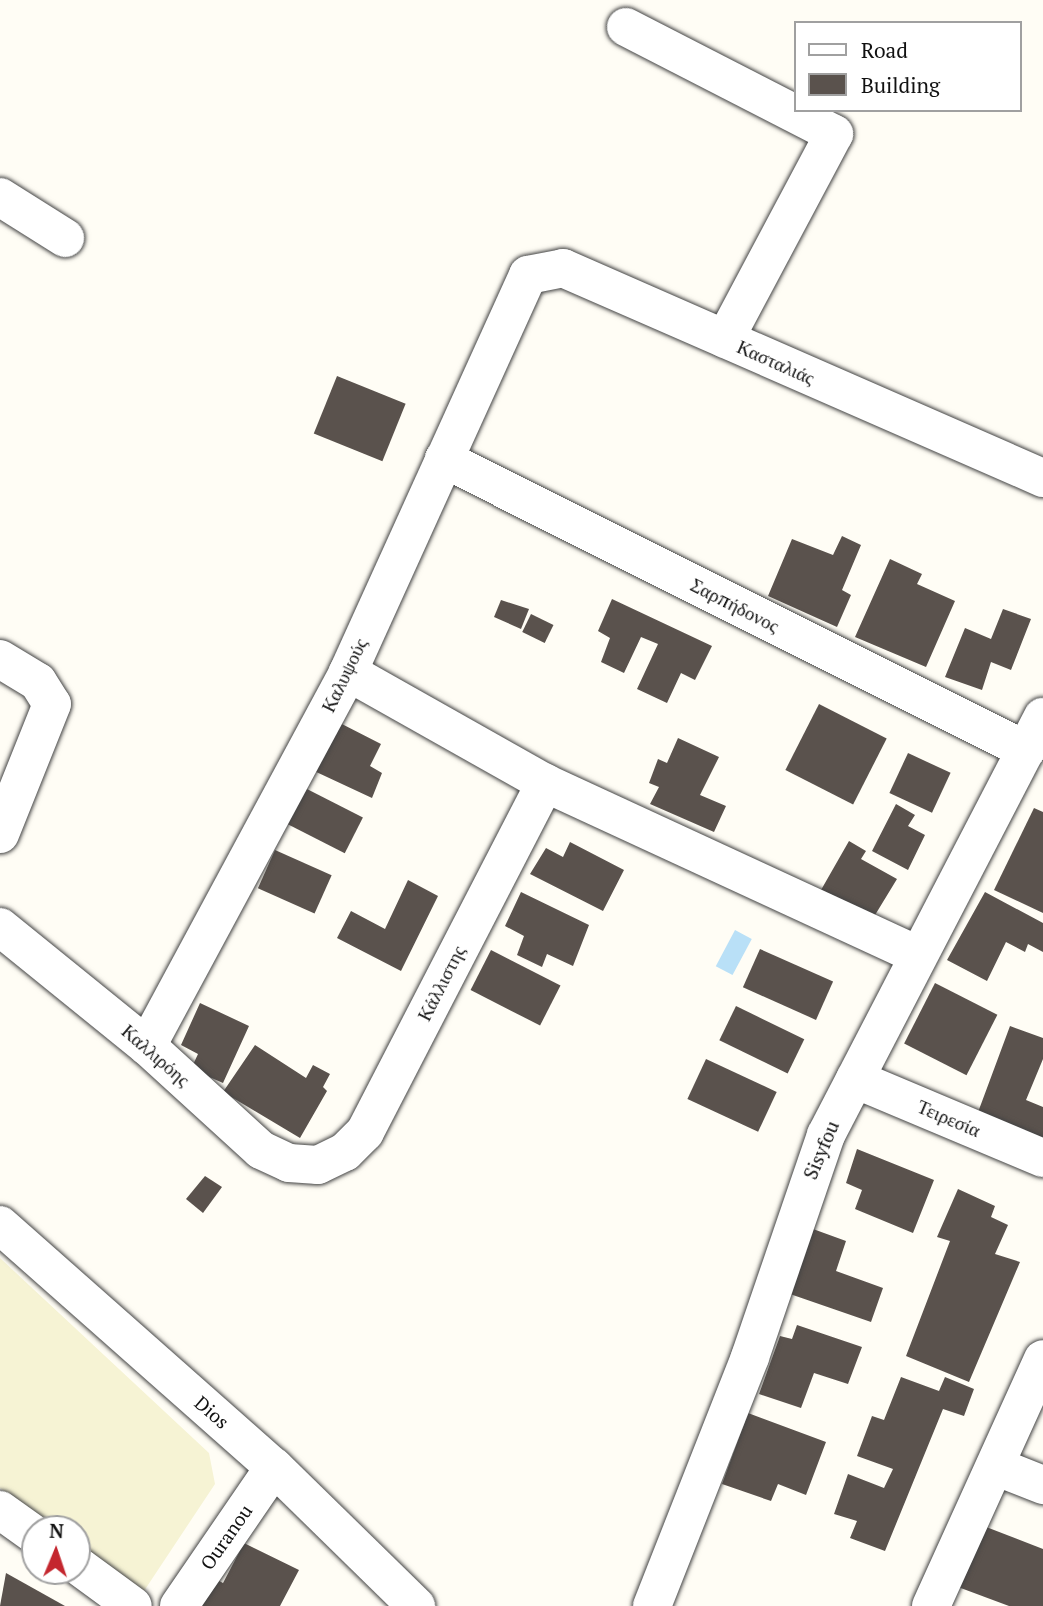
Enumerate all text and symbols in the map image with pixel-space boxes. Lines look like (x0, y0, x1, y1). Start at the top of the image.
legend (794, 21, 1022, 112)
text: Road (861, 36, 908, 64)
text: Building (861, 71, 940, 99)
street label: Κασταλιάς (734, 335, 818, 389)
street label: Σαρπήδονος (687, 573, 783, 637)
street label: Καλυψούς (316, 634, 372, 716)
street label: Κάλλιστης (412, 941, 470, 1025)
street label: Καλλιρόης (117, 1019, 195, 1091)
street label: Τειρεσία (914, 1095, 984, 1141)
street label: Sisyfou (799, 1117, 843, 1183)
street label: Dios (190, 1391, 234, 1433)
street label: Ouranou (195, 1500, 257, 1574)
north arrow (21, 1515, 91, 1585)
text: N (49, 1518, 64, 1543)

